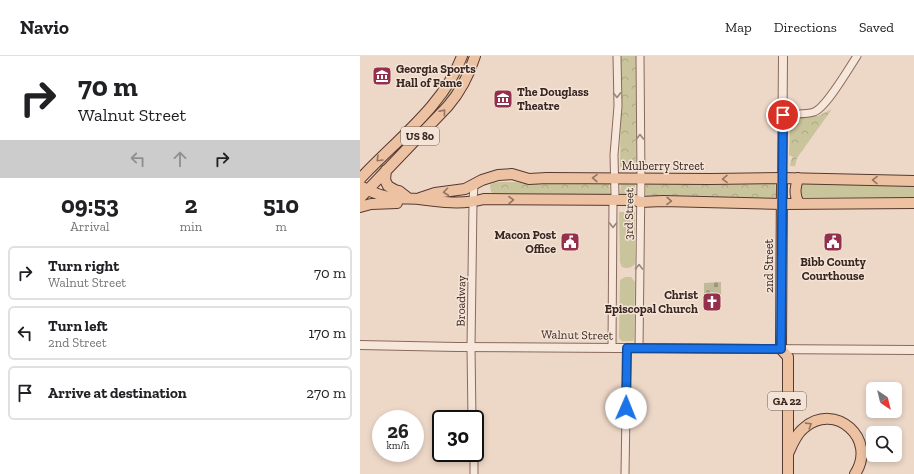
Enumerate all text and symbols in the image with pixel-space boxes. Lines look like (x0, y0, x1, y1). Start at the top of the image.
text: Navio (20, 16, 69, 39)
text: Map (725, 19, 752, 36)
text: Directions (774, 19, 837, 36)
text: Saved (859, 19, 894, 36)
place label: Georgia Sports Hall of Fame (396, 62, 476, 90)
museum icon: Georgia Sports Hall of Fame (371, 65, 393, 87)
text: 70 m (78, 70, 138, 103)
icon: right (12, 72, 64, 124)
place label: The Douglass Theatre (517, 85, 589, 113)
museum icon: The Douglass Theatre (492, 88, 514, 110)
one-way arrow (613, 92, 621, 98)
pin (766, 98, 800, 132)
text: Walnut Street (78, 104, 186, 126)
icon: arrive (772, 104, 794, 126)
one-way arrow (439, 109, 446, 117)
road number: US 80 (401, 127, 439, 145)
one-way arrow (636, 134, 644, 140)
icon: left (127, 148, 149, 170)
icon: ahead (169, 148, 191, 170)
icon: right (211, 148, 233, 170)
one-way arrow (376, 154, 384, 162)
street label: Mulberry Street (622, 159, 705, 173)
one-way arrow (592, 174, 598, 183)
one-way arrow (722, 175, 728, 183)
one-way arrow (872, 176, 878, 185)
one-way arrow (443, 187, 449, 196)
street label: 3rd Street (622, 187, 636, 240)
text: 09:53 (61, 190, 119, 219)
text: 2 (184, 190, 197, 219)
text: 510 (263, 190, 299, 219)
one-way arrow (508, 196, 514, 204)
one-way arrow (666, 197, 672, 205)
text: Arrival (70, 219, 109, 234)
text: min (180, 219, 202, 234)
text: m (275, 219, 287, 234)
one-way arrow (609, 222, 617, 228)
place label: Macon Post Office (494, 228, 556, 256)
public building icon: Macon Post Office (559, 231, 581, 253)
public building icon: Bibb County Courthouse (822, 231, 844, 253)
street label: 2nd Street (762, 238, 776, 293)
place label: Bibb County Courthouse (800, 255, 866, 283)
text: Turn right (48, 257, 119, 275)
icon: right (14, 262, 36, 284)
text: 70 m (314, 264, 346, 282)
one-way arrow (635, 264, 643, 270)
street label: Broadway (454, 274, 468, 327)
text: Walnut Street (48, 275, 126, 290)
place label: Christ Episcopal Church (605, 288, 698, 316)
church icon: Christ Episcopal Church (701, 291, 723, 313)
text: Turn left (48, 317, 108, 335)
icon: left (14, 322, 36, 344)
text: 170 m (308, 324, 346, 342)
street label: Walnut Street (541, 327, 614, 343)
text: 2nd Street (48, 335, 107, 350)
icon: arrive (14, 382, 36, 404)
north arrow (866, 382, 902, 418)
map controls (866, 382, 902, 462)
text: Arrive at destination (48, 384, 187, 402)
text: 270 m (306, 384, 346, 402)
position arrow (605, 387, 647, 429)
road number: GA 22 (768, 392, 806, 410)
speed limit sign: 30 (432, 410, 484, 462)
text: 26 (387, 419, 409, 443)
one-way arrow (805, 422, 812, 429)
button: search (866, 426, 902, 462)
text: km/h (387, 440, 409, 452)

